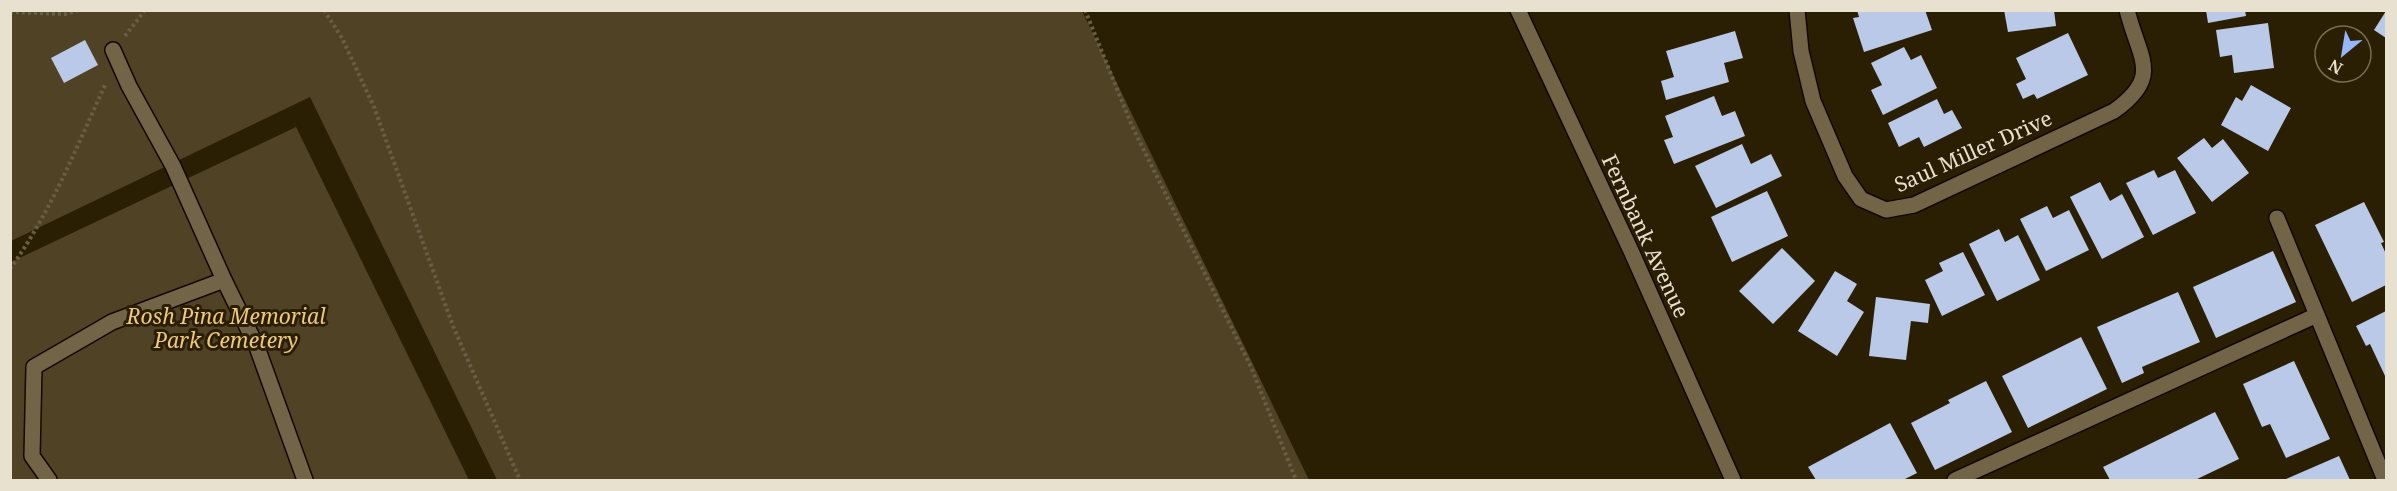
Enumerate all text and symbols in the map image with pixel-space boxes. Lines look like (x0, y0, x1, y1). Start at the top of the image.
north arrow (2313, 24, 2373, 84)
text: N (2324, 54, 2346, 80)
street label: Saul Miller Drive (1890, 104, 2056, 198)
street label: Fernbank Avenue (1596, 150, 1696, 322)
park label: Rosh Pina Memorial Park Cemetery (125, 302, 326, 354)

